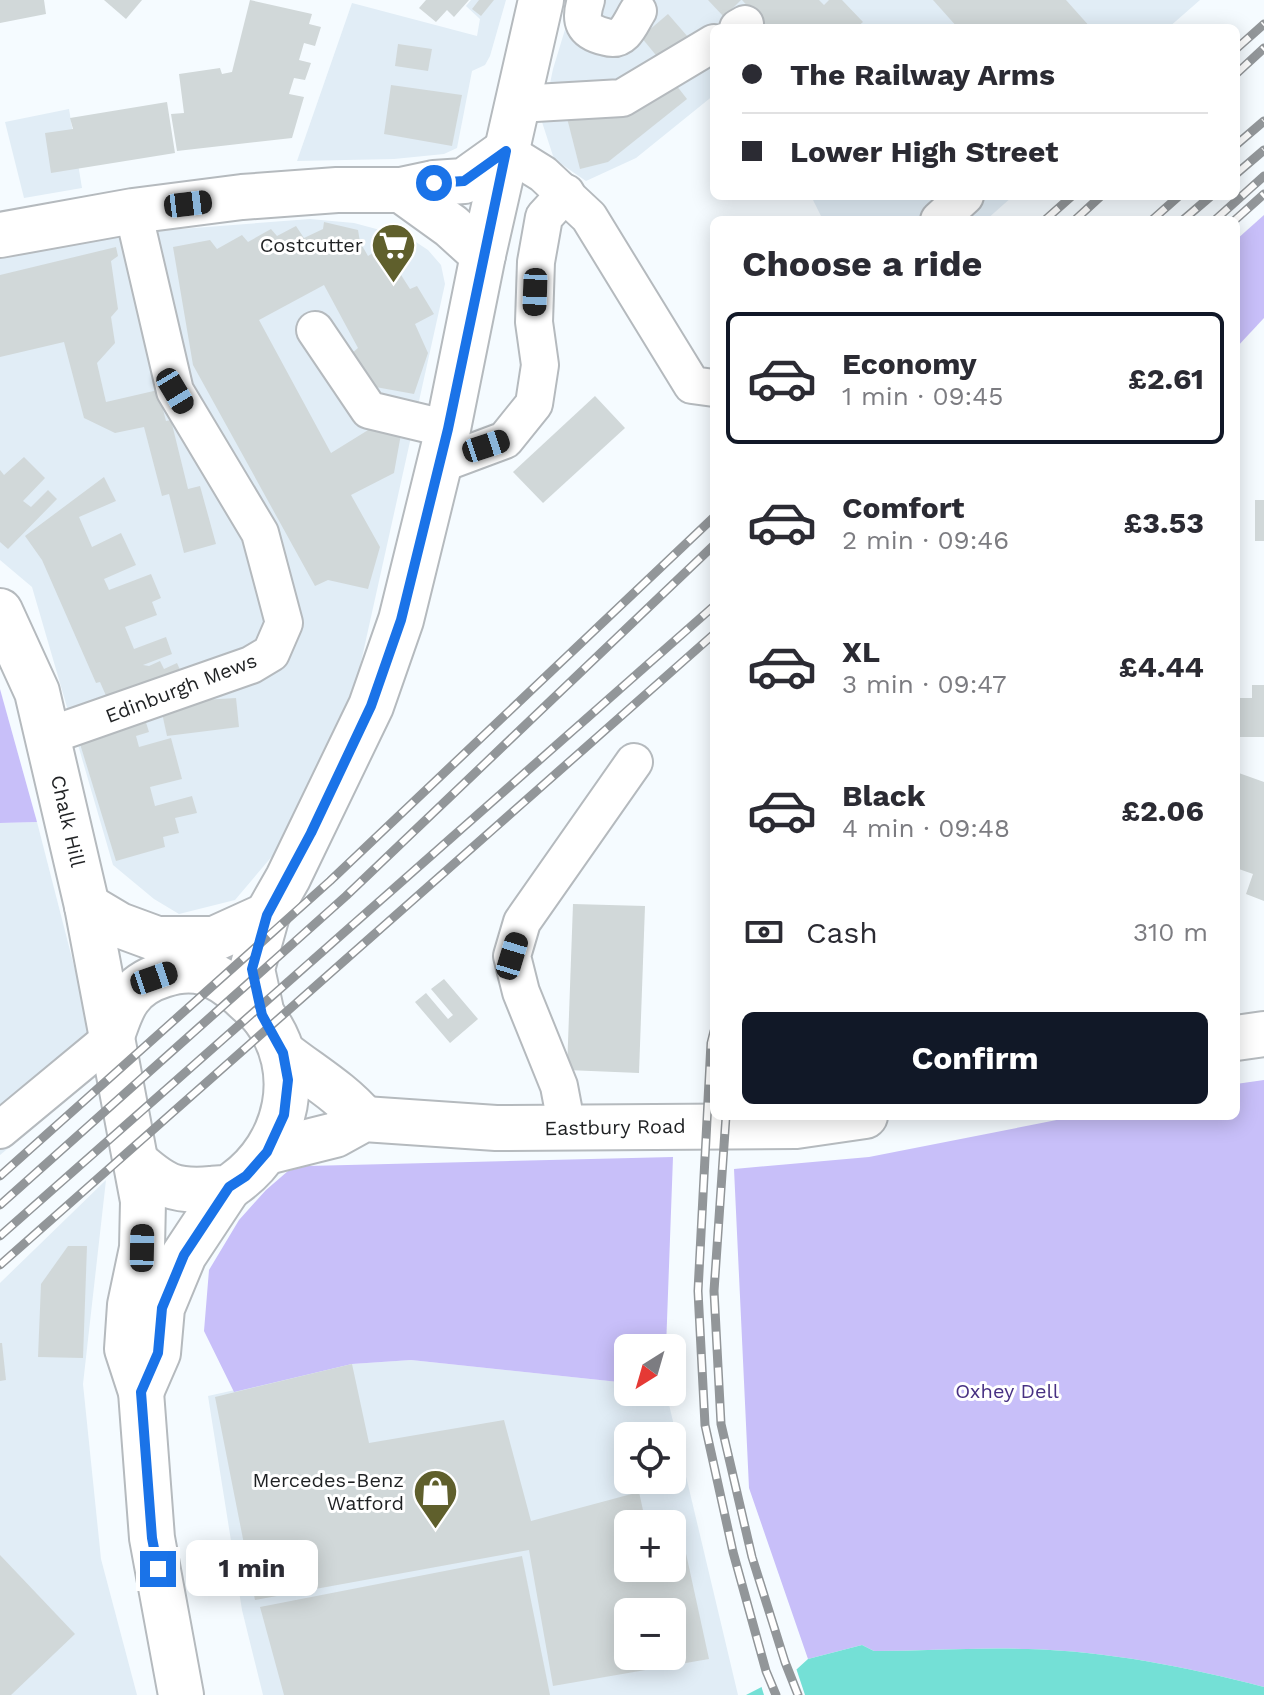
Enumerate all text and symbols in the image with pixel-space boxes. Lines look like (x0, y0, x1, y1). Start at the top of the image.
text: The Railway Arms (790, 57, 1055, 92)
text: Lower High Street (790, 134, 1058, 169)
route start (416, 165, 452, 201)
car (163, 189, 213, 219)
supermarket icon: Costcutter (370, 221, 418, 284)
place label: Costcutter (260, 233, 363, 257)
text: Choose a ride (742, 243, 982, 285)
car (522, 268, 548, 316)
icon: car (746, 342, 818, 414)
text: Economy (842, 346, 977, 381)
text: £2.61 (1128, 361, 1204, 396)
car (152, 364, 198, 418)
text: 1 min · 09:45 (842, 381, 1003, 411)
car (459, 427, 513, 465)
icon: car (746, 486, 818, 558)
text: Comfort (842, 490, 964, 525)
text: £3.53 (1124, 505, 1204, 540)
text: 2 min · 09:46 (842, 525, 1009, 555)
icon: car (746, 630, 818, 702)
text: XL (842, 634, 880, 669)
street label: Edinburgh Mews (102, 648, 260, 728)
text: £4.44 (1119, 649, 1204, 684)
text: 3 min · 09:47 (842, 669, 1007, 699)
street label: Chalk Hill (46, 773, 90, 869)
icon: car (746, 774, 818, 846)
text: Black (842, 778, 926, 813)
text: £2.06 (1121, 793, 1204, 828)
text: 4 min · 09:48 (842, 813, 1010, 843)
icon: cash (742, 910, 786, 954)
text: Cash (806, 915, 878, 950)
text: 310 m (1133, 917, 1208, 947)
car (494, 930, 530, 982)
car (127, 959, 181, 997)
button: Confirm (742, 1012, 1208, 1104)
street label: Eastbury Road (544, 1114, 686, 1140)
car (130, 1224, 154, 1272)
north arrow (614, 1334, 686, 1406)
map controls (614, 1334, 686, 1670)
park label: Oxhey Dell (955, 1379, 1059, 1403)
button: locate (614, 1422, 686, 1494)
shop icon: Mercedes-Benz Watford (411, 1467, 459, 1530)
place label: Mercedes-Benz Watford (252, 1468, 404, 1515)
button: + (614, 1510, 686, 1582)
callout: 1 min (186, 1541, 318, 1597)
route end (140, 1551, 176, 1587)
text: 1 min (219, 1553, 285, 1583)
button: − (614, 1598, 686, 1670)

